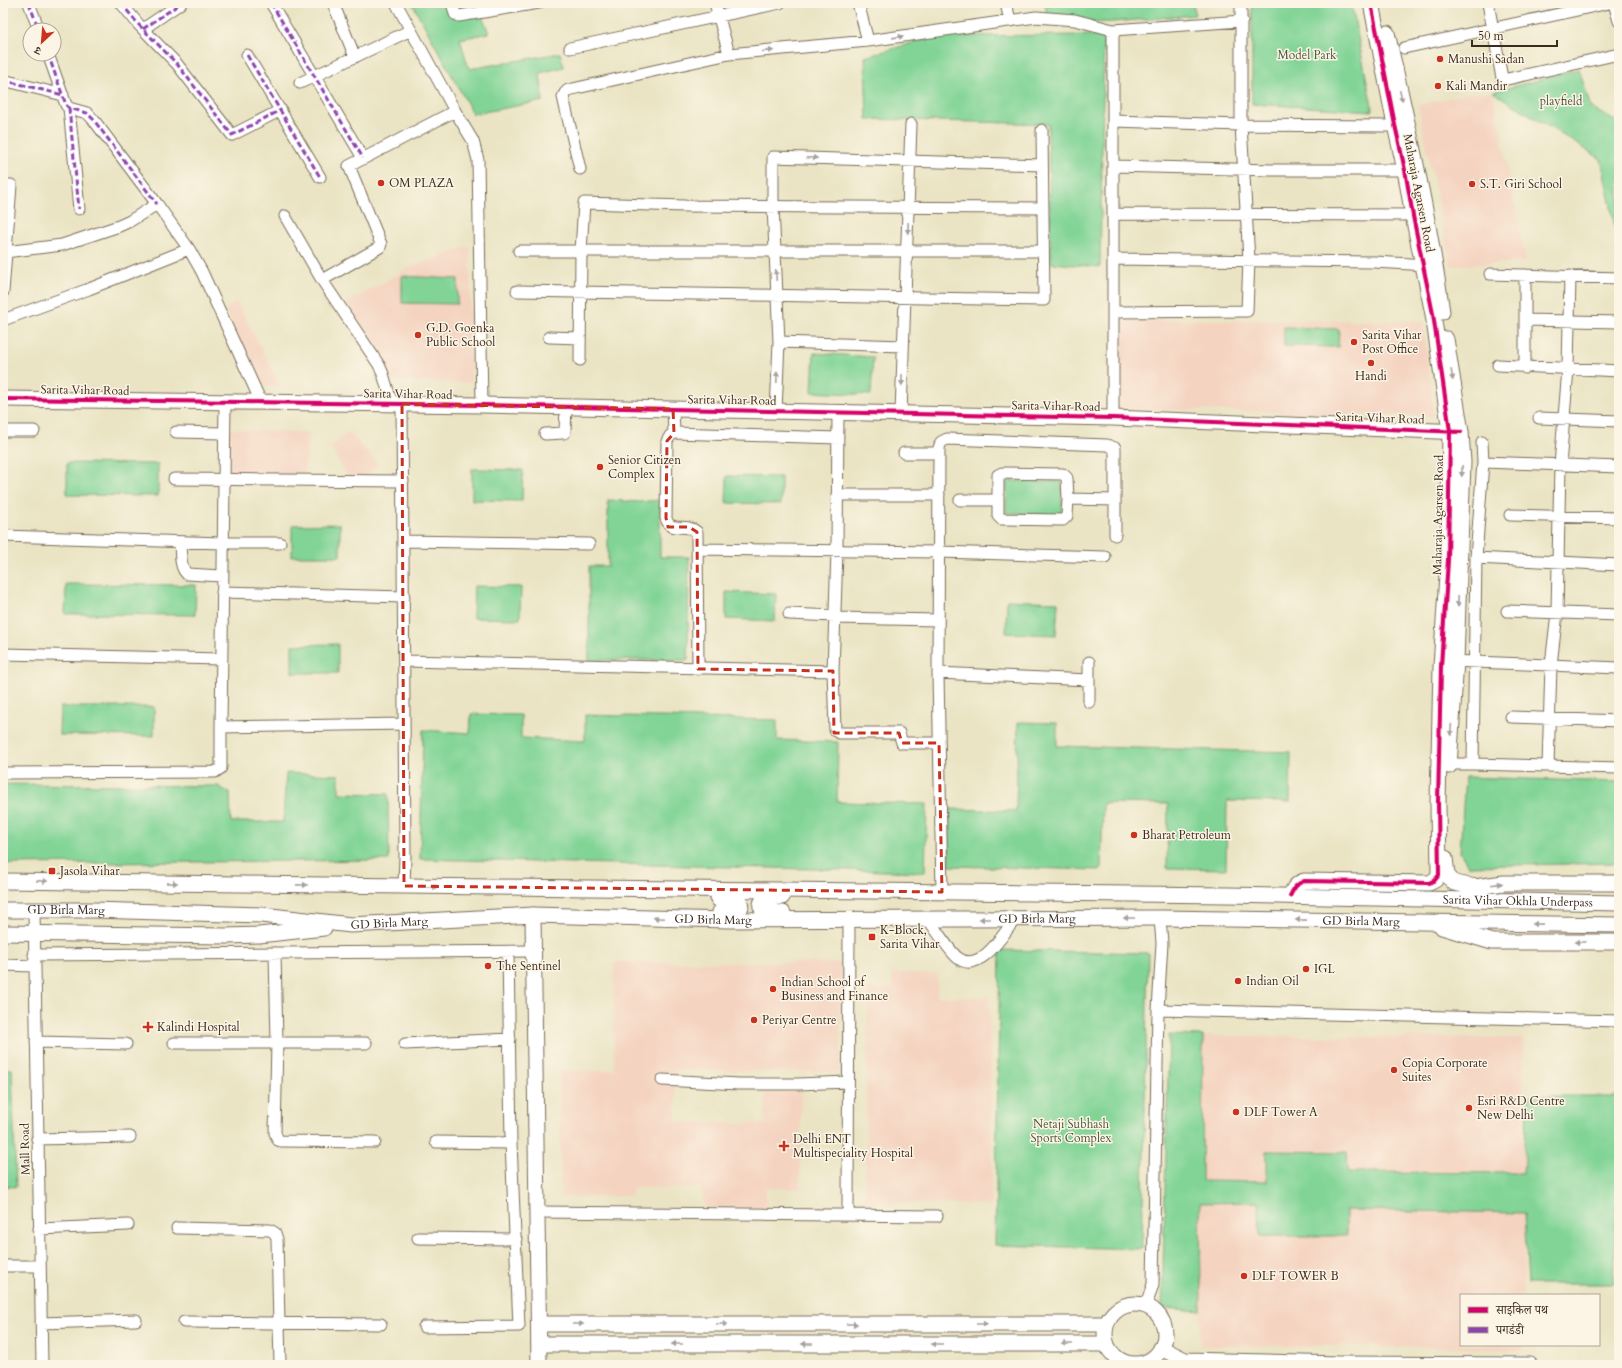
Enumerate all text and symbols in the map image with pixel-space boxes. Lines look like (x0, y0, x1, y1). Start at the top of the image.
north arrow (22, 22, 62, 62)
scale bar (1472, 22, 1557, 48)
text: 50 m (1478, 28, 1505, 44)
one-way arrow (891, 34, 904, 40)
text: उ (31, 42, 45, 59)
one-way arrow (762, 47, 774, 54)
park label: Model Park (1278, 47, 1337, 63)
place label: Manushi Sadan (1448, 51, 1525, 67)
marker: Manushi Sadan (1435, 54, 1445, 64)
place label: Kali Mandir (1446, 78, 1508, 94)
marker: Kali Mandir (1433, 81, 1443, 91)
one-way arrow (1399, 90, 1405, 102)
park label: playfield (1540, 93, 1583, 109)
street label: Maharaja Agarsen Road (1400, 132, 1438, 254)
one-way arrow (806, 155, 818, 162)
place label: OM PLAZA (389, 175, 454, 191)
place label: S.T. Giri School (1480, 176, 1562, 192)
marker: OM PLAZA (376, 178, 386, 188)
marker: S.T. Giri School (1467, 179, 1477, 189)
one-way arrow (905, 222, 911, 235)
one-way arrow (773, 268, 779, 281)
place label: G.D. Goenka Public School (426, 320, 495, 350)
place label: Sarita Vihar Post Office (1362, 327, 1422, 357)
marker: G.D. Goenka Public School (413, 330, 423, 340)
marker: Sarita Vihar Post Office (1349, 337, 1359, 347)
marker: Handi (1366, 358, 1376, 368)
place label: Handi (1355, 368, 1388, 384)
one-way arrow (1449, 369, 1455, 381)
one-way arrow (774, 371, 781, 383)
one-way arrow (899, 374, 905, 387)
street label: Sarita Vihar Road (40, 381, 130, 399)
street label: Sarita Vihar Road (363, 385, 453, 403)
street label: Sarita Vihar Road (687, 391, 777, 409)
street label: Sarita Vihar Road (1011, 397, 1101, 415)
street label: Sarita Vihar Road (1335, 408, 1425, 428)
place label: Senior Citizen Complex (608, 452, 681, 482)
street label: Maharaja Agarsen Road (1429, 454, 1447, 575)
marker: Senior Citizen Complex (595, 462, 605, 472)
one-way arrow (1459, 465, 1466, 477)
one-way arrow (1455, 595, 1461, 608)
one-way arrow (1448, 724, 1455, 736)
place label: Bharat Petroleum (1142, 827, 1232, 843)
marker: Bharat Petroleum (1129, 830, 1139, 840)
place label: Jasola Vihar (58, 863, 120, 879)
marker: Jasola Vihar (47, 866, 57, 876)
one-way arrow (36, 878, 49, 884)
one-way arrow (166, 880, 179, 886)
one-way arrow (1491, 881, 1503, 887)
one-way arrow (296, 882, 309, 888)
one-way arrow (426, 884, 439, 890)
street label: Sarita Vihar Okhla Underpass (1443, 891, 1593, 910)
street label: GD Birla Marg (27, 902, 105, 918)
street label: GD Birla Marg (998, 910, 1076, 927)
street label: GD Birla Marg (674, 911, 752, 928)
street label: GD Birla Marg (1322, 912, 1400, 930)
street label: GD Birla Marg (350, 913, 429, 933)
one-way arrow (652, 915, 665, 921)
one-way arrow (1122, 915, 1135, 921)
one-way arrow (978, 916, 991, 922)
one-way arrow (1294, 917, 1307, 923)
one-way arrow (1531, 921, 1544, 927)
place label: K-Block, Sarita Vihar (880, 922, 940, 952)
marker: K-Block, Sarita Vihar (867, 932, 877, 942)
one-way arrow (1573, 939, 1586, 945)
place label: The Sentinel (496, 958, 561, 974)
marker: The Sentinel (483, 961, 493, 971)
place label: IGL (1314, 961, 1336, 977)
marker: IGL (1301, 964, 1311, 974)
place label: Indian Oil (1246, 973, 1299, 989)
place label: Indian School of Business and Finance (781, 974, 888, 1004)
marker: Indian Oil (1233, 976, 1243, 986)
marker: Indian School of Business and Finance (768, 984, 778, 994)
place label: Periyar Centre (762, 1012, 836, 1028)
marker: Periyar Centre (749, 1015, 759, 1025)
place label: Kalindi Hospital (157, 1019, 240, 1035)
marker: Kalindi Hospital (142, 1021, 154, 1033)
place label: Copia Corporate Suites (1402, 1055, 1488, 1085)
marker: Copia Corporate Suites (1389, 1065, 1399, 1075)
place label: Esri R&D Centre New Delhi (1477, 1093, 1565, 1123)
marker: Esri R&D Centre New Delhi (1464, 1103, 1474, 1113)
place label: DLF Tower A (1244, 1104, 1318, 1120)
marker: DLF Tower A (1231, 1107, 1241, 1117)
park label: Netaji Subhash Sports Complex (1031, 1116, 1112, 1146)
street label: Mall Road (17, 1122, 33, 1175)
place label: Delhi ENT Multispeciality Hospital (793, 1131, 913, 1161)
marker: Delhi ENT Multispeciality Hospital (778, 1140, 790, 1152)
place label: DLF TOWER B (1252, 1268, 1339, 1284)
marker: DLF TOWER B (1239, 1271, 1249, 1281)
legend (1460, 1294, 1600, 1346)
text: साइकिल पथ (1495, 1302, 1549, 1318)
one-way arrow (572, 1321, 585, 1327)
one-way arrow (716, 1321, 729, 1327)
one-way arrow (846, 1321, 859, 1327)
one-way arrow (976, 1321, 989, 1327)
text: पगडंडी (1495, 1322, 1525, 1338)
one-way arrow (670, 1341, 683, 1347)
one-way arrow (800, 1341, 813, 1347)
one-way arrow (930, 1341, 943, 1347)
one-way arrow (1060, 1341, 1073, 1347)

